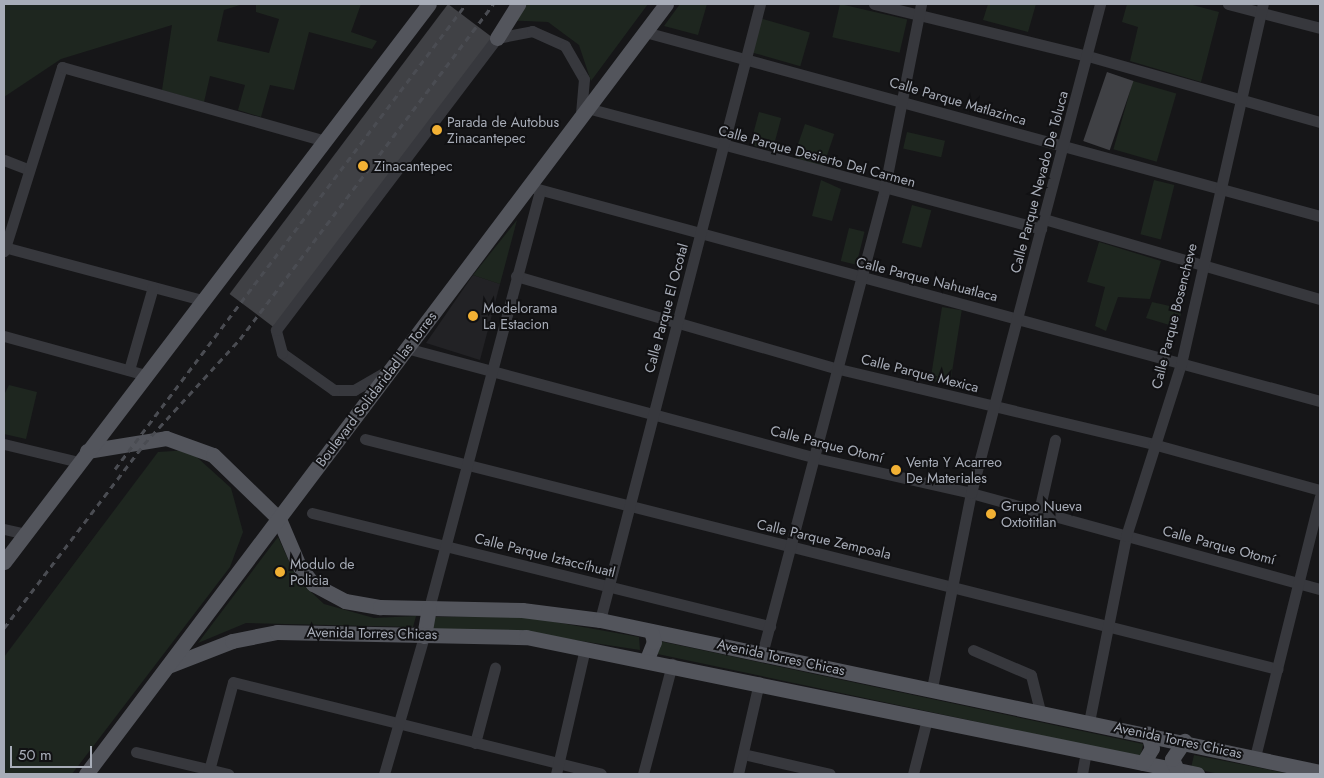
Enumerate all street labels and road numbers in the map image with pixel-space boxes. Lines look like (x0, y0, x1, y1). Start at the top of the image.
street label: Calle Parque Matlazinca (888, 73, 1028, 129)
street label: Calle Parque Nevado De Toluca (1007, 89, 1071, 275)
street label: Calle Parque Desierto Del Carmen (717, 122, 917, 190)
street label: Calle Parque El Ocotal (641, 241, 691, 375)
street label: Calle Parque Bosencheve (1148, 242, 1200, 390)
street label: Calle Parque Nahuatlaca (855, 253, 999, 305)
street label: Boulevard Solidaridad las Torres (312, 308, 440, 470)
street label: Calle Parque Mexica (859, 350, 981, 396)
street label: Calle Parque Otomí (769, 422, 885, 466)
street label: Calle Parque Zempoala (755, 515, 893, 563)
street label: Calle Parque Otomí (1161, 522, 1277, 568)
street label: Calle Parque Iztaccíhuatl (473, 529, 617, 581)
street label: Avenida Torres Chicas (307, 623, 437, 643)
street label: Avenida Torres Chicas (715, 635, 847, 679)
street label: Avenida Torres Chicas (1112, 718, 1244, 762)

